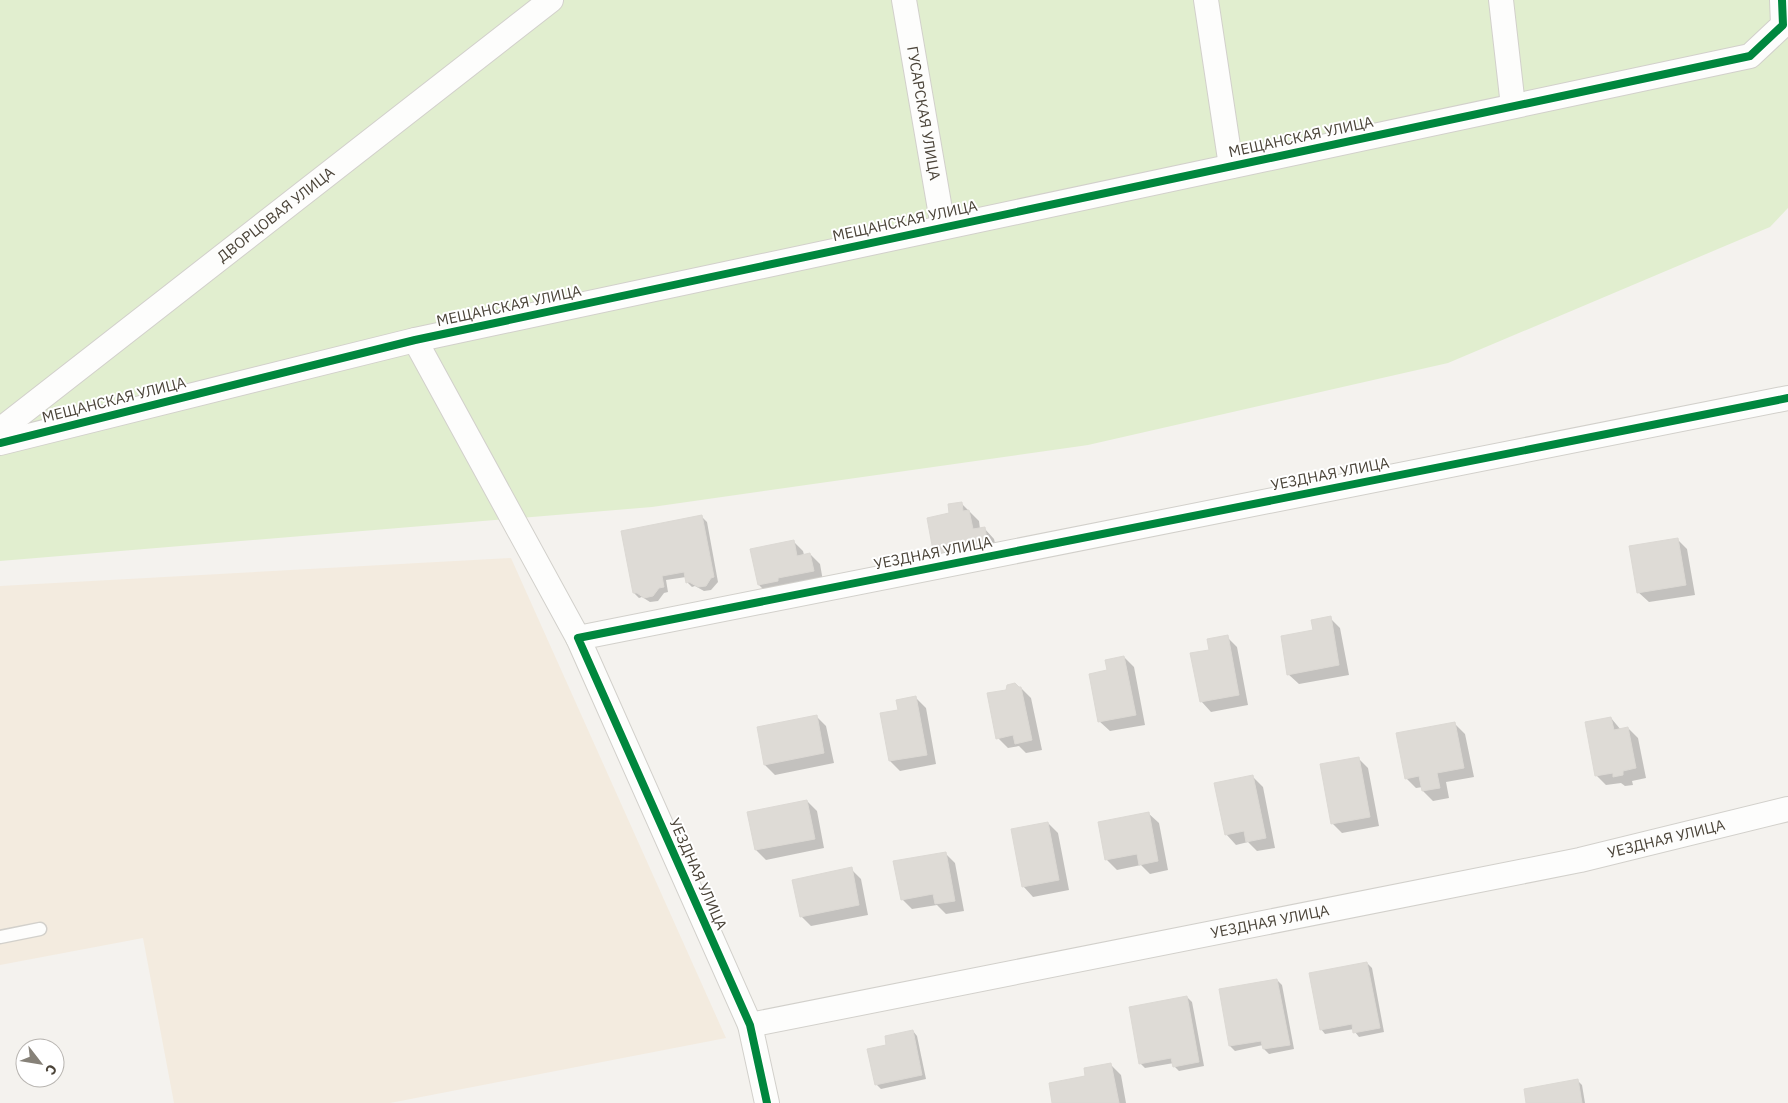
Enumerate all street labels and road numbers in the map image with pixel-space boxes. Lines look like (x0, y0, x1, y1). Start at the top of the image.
street label: ГУСАРСКАЯ УЛИЦА (903, 45, 945, 182)
street label: МЕЩАНСКАЯ УЛИЦА (1227, 112, 1375, 161)
street label: ДВОРЦОВАЯ УЛИЦА (213, 162, 338, 266)
street label: МЕЩАНСКАЯ УЛИЦА (831, 196, 979, 245)
street label: МЕЩАНСКАЯ УЛИЦА (435, 281, 583, 330)
street label: МЕЩАНСКАЯ УЛИЦА (40, 372, 188, 427)
street label: УЕЗДНАЯ УЛИЦА (1269, 453, 1391, 494)
street label: УЕЗДНАЯ УЛИЦА (872, 532, 994, 573)
street label: УЕЗДНАЯ УЛИЦА (665, 815, 732, 933)
street label: УЕЗДНАЯ УЛИЦА (1605, 815, 1727, 862)
street label: УЕЗДНАЯ УЛИЦА (1209, 900, 1331, 942)

